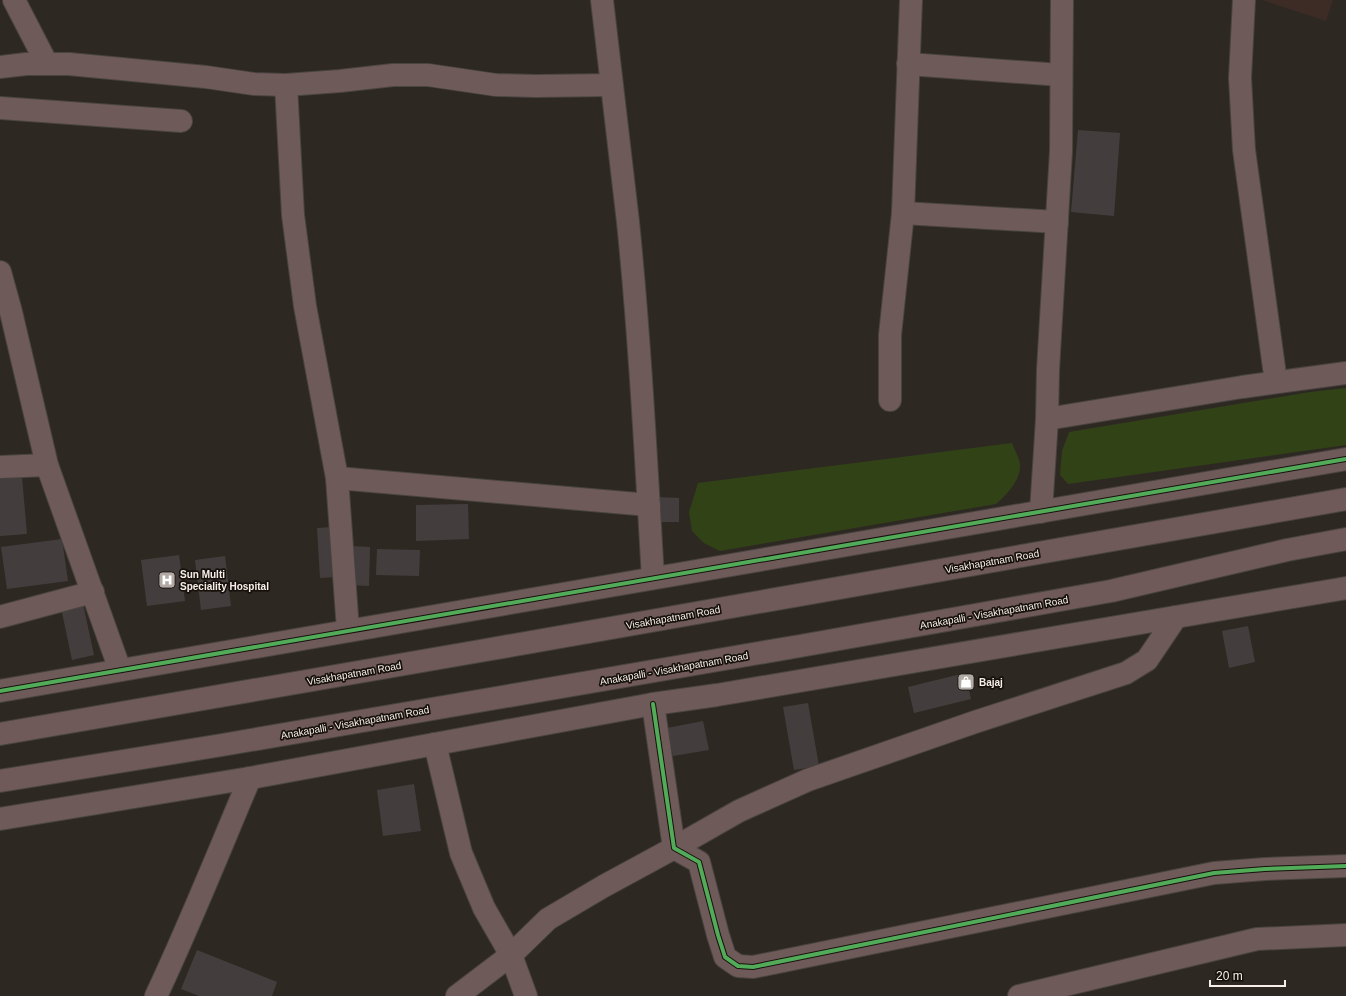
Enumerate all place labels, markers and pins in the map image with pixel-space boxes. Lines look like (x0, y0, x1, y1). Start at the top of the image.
place label: Sun Multi Speciality Hospital (180, 569, 269, 592)
hospital icon: Sun Multi Speciality Hospital (157, 570, 177, 590)
shop icon: Bajaj (956, 672, 976, 692)
place label: Bajaj (979, 677, 1003, 688)

